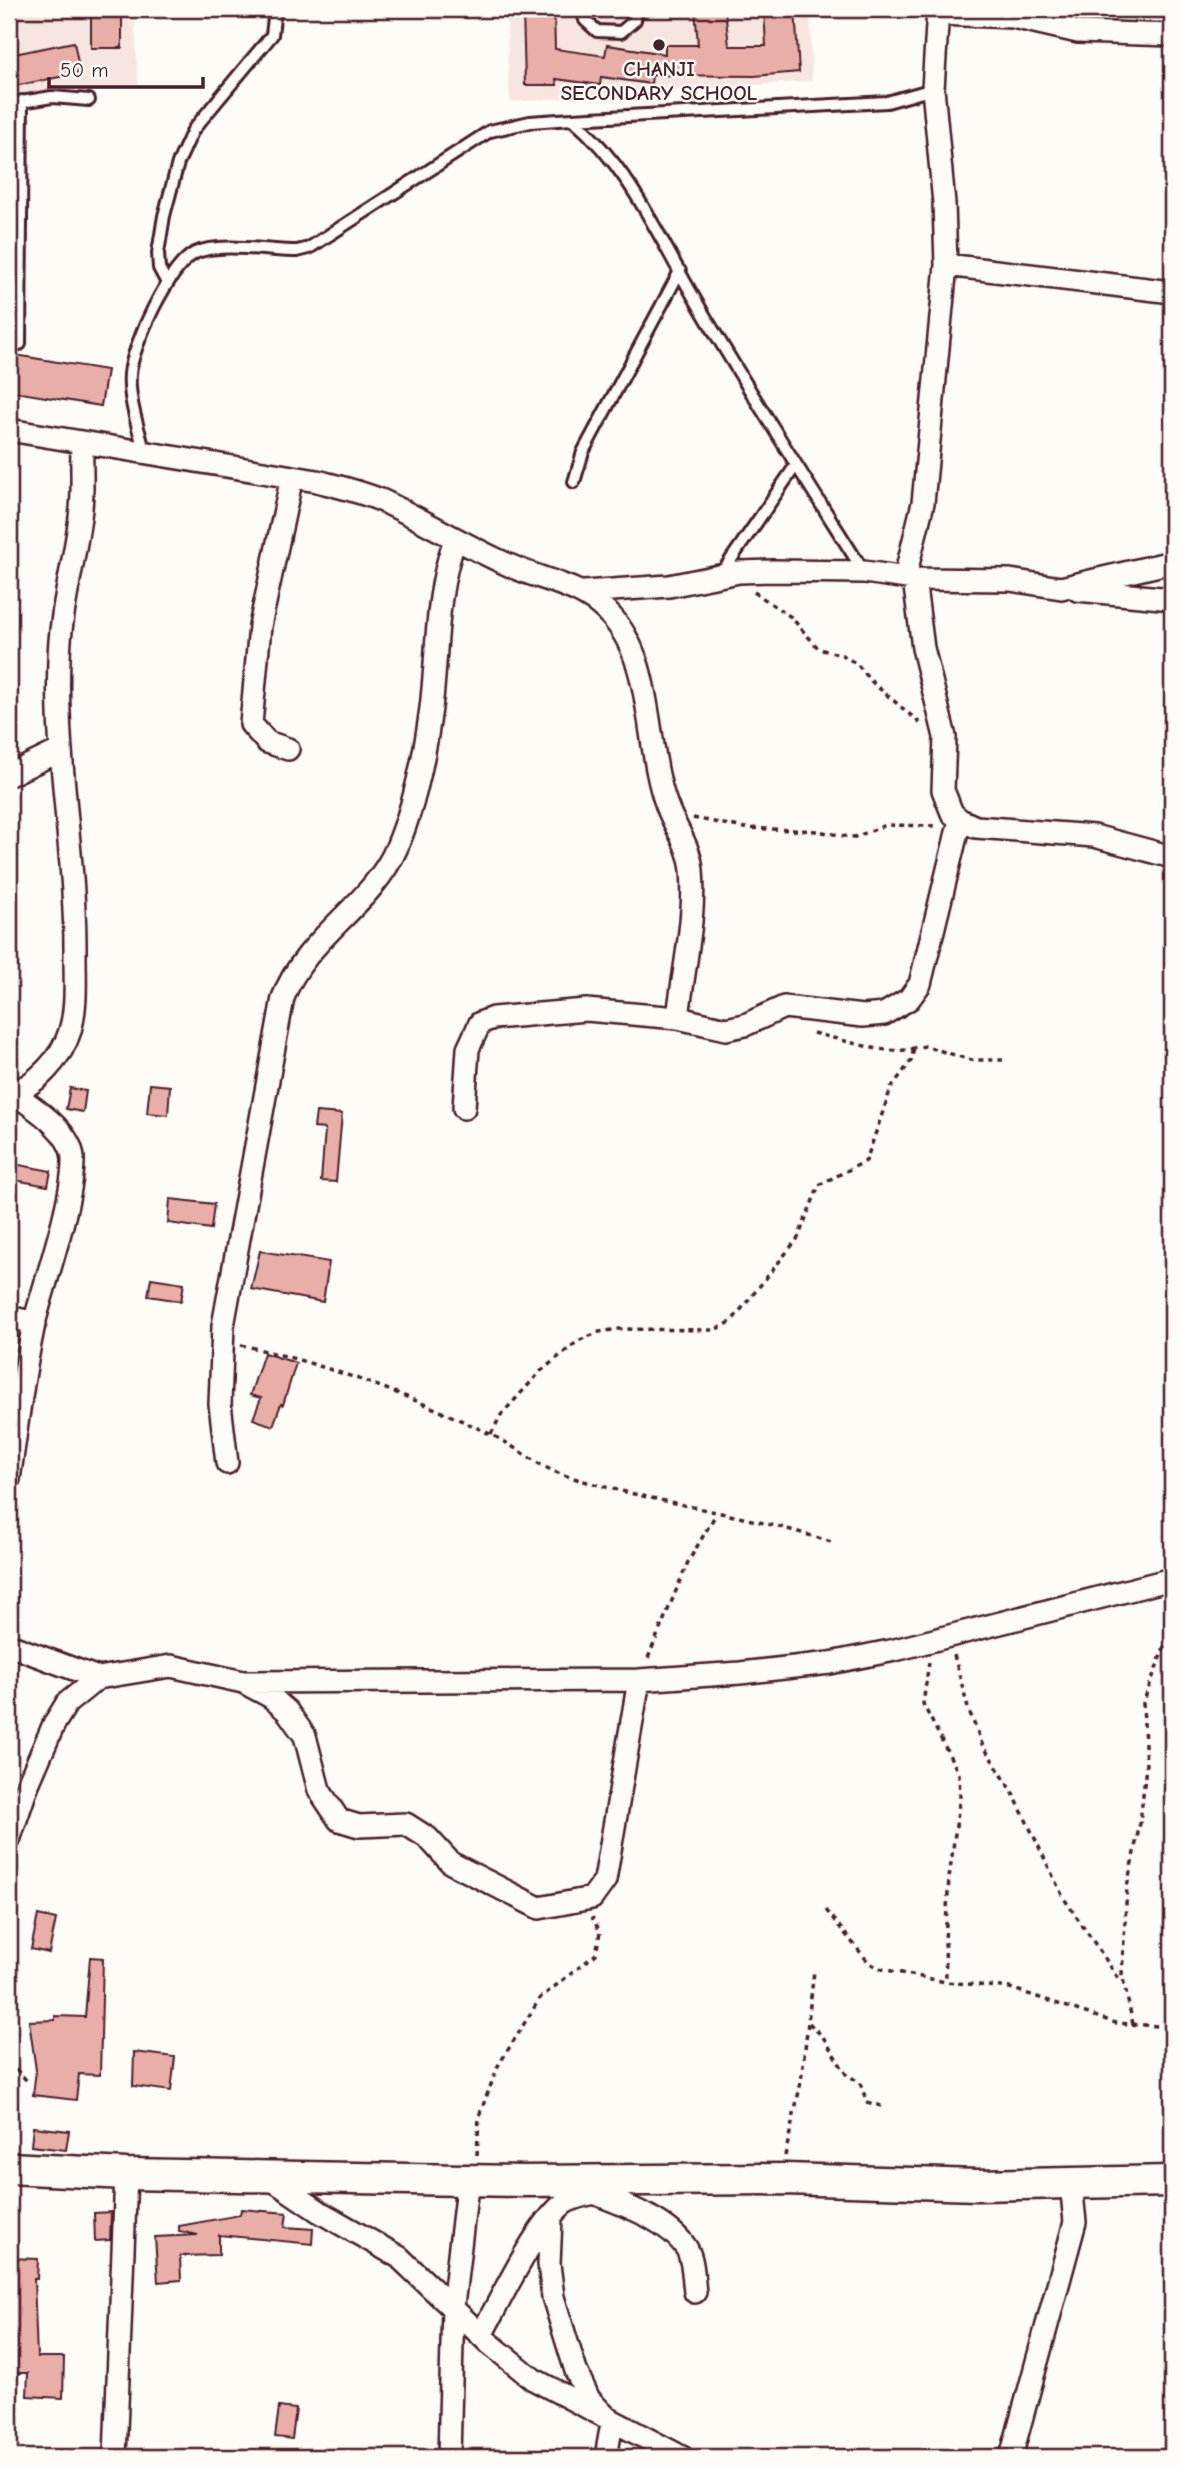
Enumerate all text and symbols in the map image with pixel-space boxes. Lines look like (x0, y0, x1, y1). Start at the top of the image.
marker: CHANJI SECONDARY SCHOOL (651, 37, 667, 53)
scale bar (49, 46, 203, 90)
place label: CHANJI SECONDARY SCHOOL (561, 57, 758, 105)
text: 50 m (60, 58, 109, 82)

